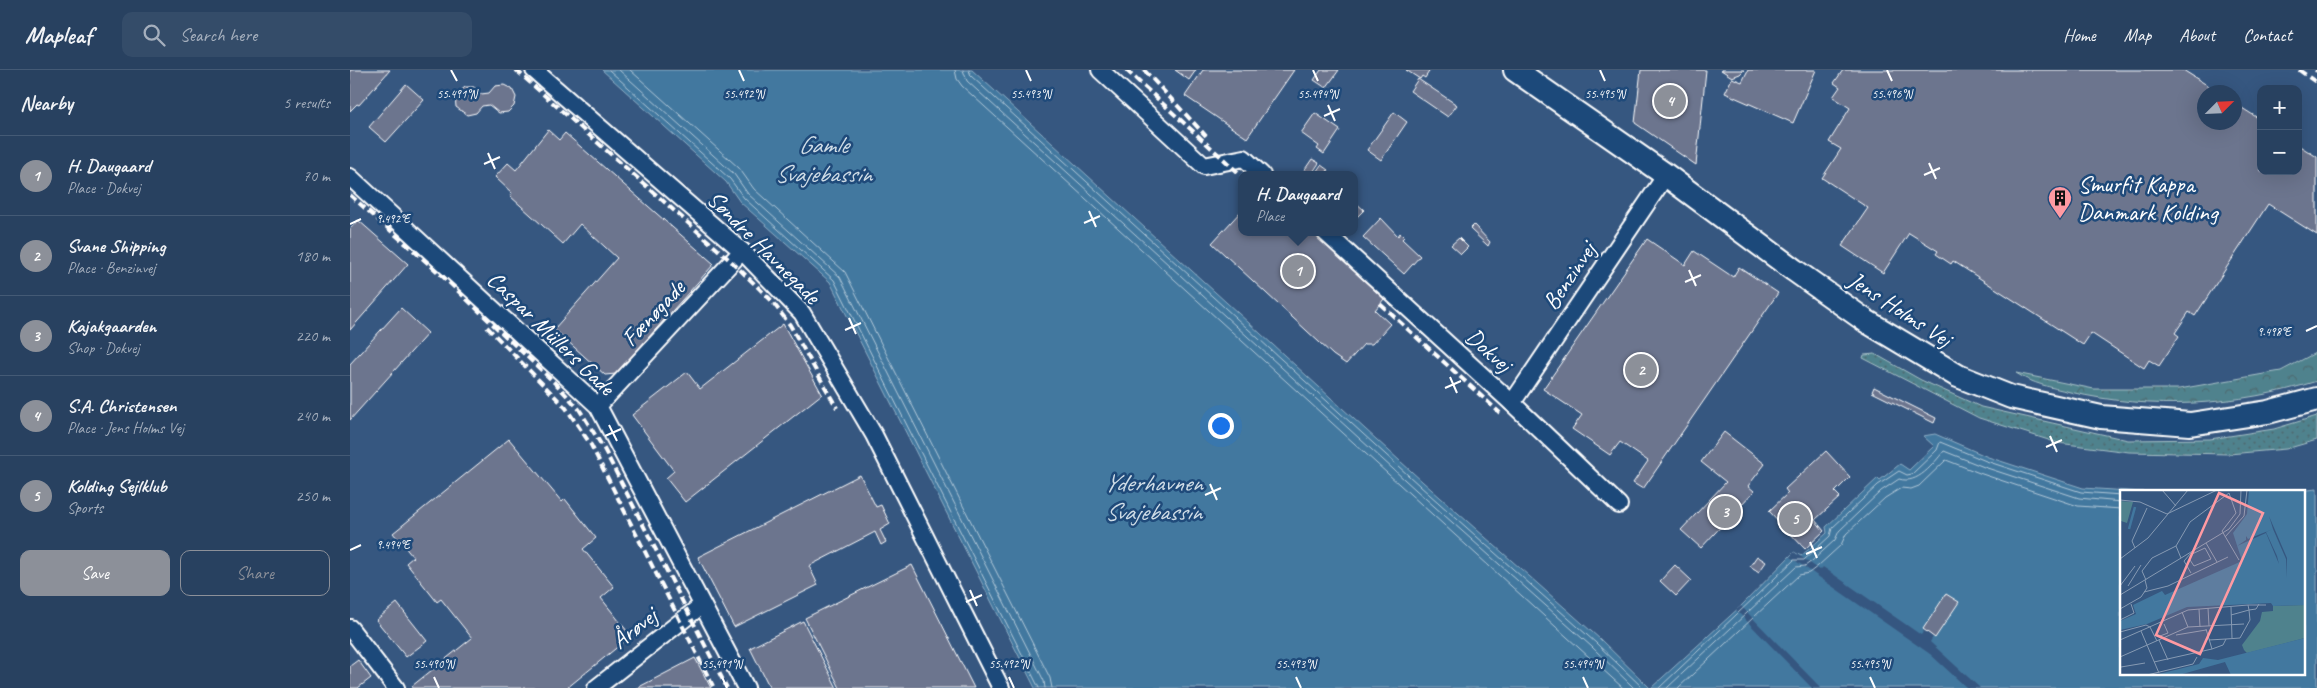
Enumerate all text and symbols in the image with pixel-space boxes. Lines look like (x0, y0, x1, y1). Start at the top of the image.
search box (122, 12, 472, 57)
text: Mapleaf (25, 20, 92, 50)
icon: search (140, 21, 168, 49)
text: Search here (180, 23, 257, 47)
text: Home (2063, 24, 2096, 46)
text: Map (2124, 24, 2151, 46)
text: About (2179, 24, 2215, 46)
text: Contact (2243, 24, 2292, 46)
pin: 4 (1654, 82, 1686, 120)
north arrow (2197, 85, 2242, 130)
map controls (2257, 85, 2302, 175)
button: + (2257, 85, 2302, 130)
text: 55.491°N (437, 86, 479, 102)
text: 55.492°N (724, 86, 766, 102)
text: 55.493°N (1011, 86, 1053, 102)
text: 55.494°N (1298, 86, 1340, 102)
text: 55.495°N (1585, 86, 1627, 102)
text: 55.496°N (1872, 86, 1914, 102)
text: Nearby (20, 90, 73, 116)
text: 5 results (283, 93, 330, 113)
water label: Gamle Svajebassin (774, 129, 874, 190)
button: − (2257, 130, 2302, 175)
text: H. Daugaard (67, 154, 151, 178)
text: 1 (32, 166, 40, 186)
text: 70 m (303, 166, 330, 186)
place label: Smurfit Kappa Danmark Kolding (2078, 169, 2220, 227)
popup (1238, 171, 1358, 236)
text: Place · Dokvej (67, 178, 141, 198)
text: H. Daugaard (1256, 182, 1340, 206)
street label: Søndre Havnegade (701, 184, 829, 312)
building icon: Smurfit Kappa Danmark Kolding (2047, 185, 2073, 219)
text: Place (1256, 206, 1284, 226)
text: 9.492°E (376, 211, 412, 227)
text: Svane Shipping (67, 234, 165, 258)
street label: Benzinvej (1536, 234, 1604, 315)
text: 2 (32, 246, 40, 266)
text: 180 m (296, 246, 330, 266)
pin: 1 (1282, 252, 1314, 290)
text: Place · Benzinvej (67, 258, 156, 278)
street label: Caspar Müllers Gade (481, 264, 623, 403)
street label: Jens Holms Vej (1842, 264, 1960, 355)
street label: Fænøgade (615, 272, 693, 353)
text: Kajakgaarden (67, 314, 156, 338)
street label: Dokvej (1460, 321, 1521, 381)
text: 9.498°E (2257, 324, 2293, 340)
text: 3 (32, 326, 40, 346)
text: 220 m (296, 326, 330, 346)
text: Shop · Dokvej (67, 338, 140, 358)
pin: 2 (1625, 351, 1657, 389)
text: S.A. Christensen (67, 394, 177, 418)
text: 4 (32, 406, 40, 426)
text: 240 m (296, 406, 330, 426)
your location (1208, 413, 1234, 439)
text: Place · Jens Holms Vej (67, 418, 184, 438)
water label: Yderhavnen Svajebassin (1104, 467, 1205, 528)
text: Kolding Sejlklub (67, 474, 167, 498)
text: 5 (33, 486, 39, 506)
text: 250 m (296, 486, 330, 506)
inset map (2120, 490, 2304, 676)
pin: 3 (1709, 493, 1741, 531)
text: Sports (67, 498, 103, 518)
pin: 5 (1779, 500, 1811, 538)
text: 9.494°E (376, 537, 412, 553)
button: Save (20, 550, 170, 596)
button: Share (180, 550, 330, 596)
street label: Årøvej (605, 599, 665, 655)
text: 55.490°N (414, 656, 456, 672)
text: 55.491°N (702, 656, 744, 672)
text: 55.492°N (989, 656, 1031, 672)
text: 55.493°N (1276, 656, 1318, 672)
text: 55.494°N (1563, 656, 1605, 672)
text: 55.495°N (1850, 656, 1892, 672)

